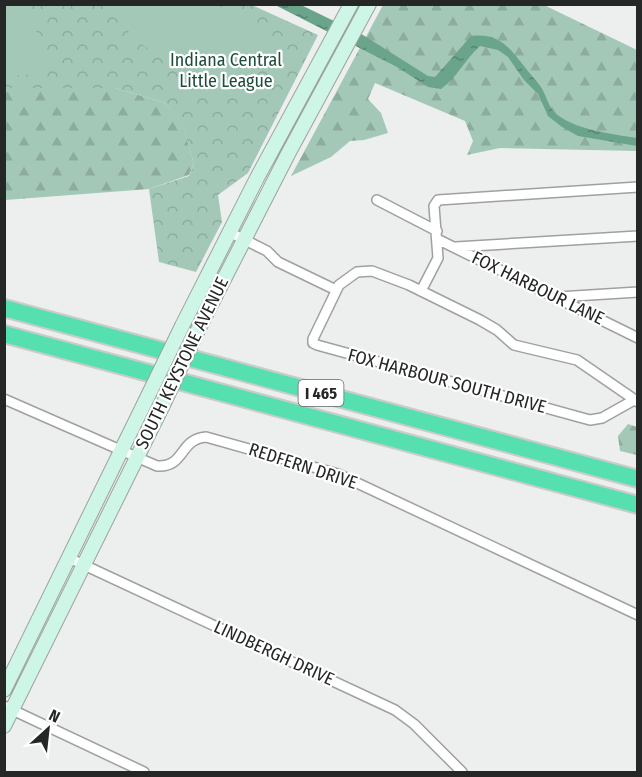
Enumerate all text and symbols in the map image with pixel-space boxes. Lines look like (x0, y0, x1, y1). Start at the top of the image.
park label: Indiana Central Little League (170, 49, 282, 92)
street label: FOX HARBOUR LANE (468, 246, 608, 330)
street label: SOUTH KEYSTONE AVENUE (131, 273, 233, 453)
street label: FOX HARBOUR SOUTH DRIVE (345, 344, 549, 418)
road number: I 465 (298, 380, 344, 406)
street label: REDFERN DRIVE (246, 438, 360, 494)
street label: LINDBERGH DRIVE (210, 616, 338, 690)
north arrow (18, 699, 78, 759)
text: N (46, 705, 63, 727)

